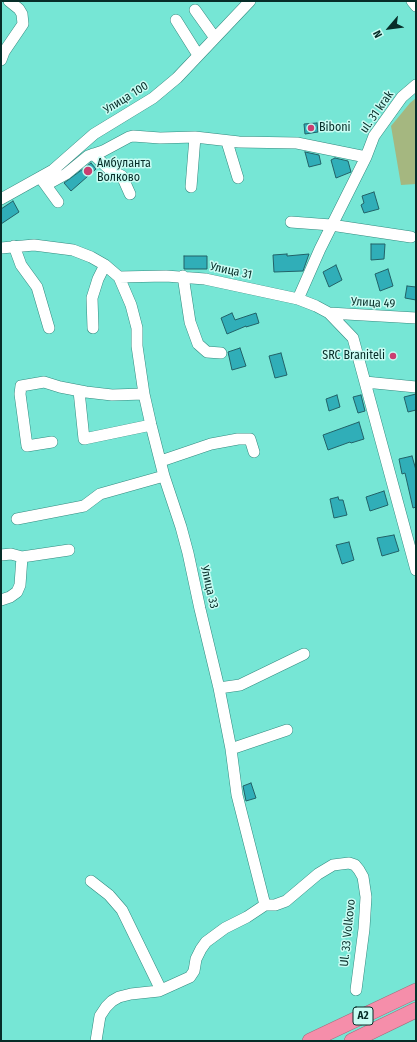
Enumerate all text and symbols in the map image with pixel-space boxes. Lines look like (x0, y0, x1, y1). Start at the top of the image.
north arrow (369, 8, 409, 48)
text: N (371, 28, 385, 40)
street label: Улица 100 (101, 79, 151, 117)
street label: ul. 31 krak (357, 88, 397, 136)
place label: Biboni (319, 121, 351, 135)
marker: Biboni (306, 123, 316, 133)
place label: Амбуланта Волково (97, 157, 151, 185)
marker: Амбуланта Волково (82, 165, 94, 177)
street label: Улица 31 (209, 260, 253, 282)
street label: Улица 49 (350, 295, 396, 311)
place label: SRC Braniteli (322, 349, 385, 363)
marker: SRC Braniteli (388, 351, 398, 361)
street label: Улица 33 (197, 564, 221, 610)
street label: Ul. 33 Volkovo (337, 898, 359, 968)
road number: A2 (353, 1007, 373, 1025)

